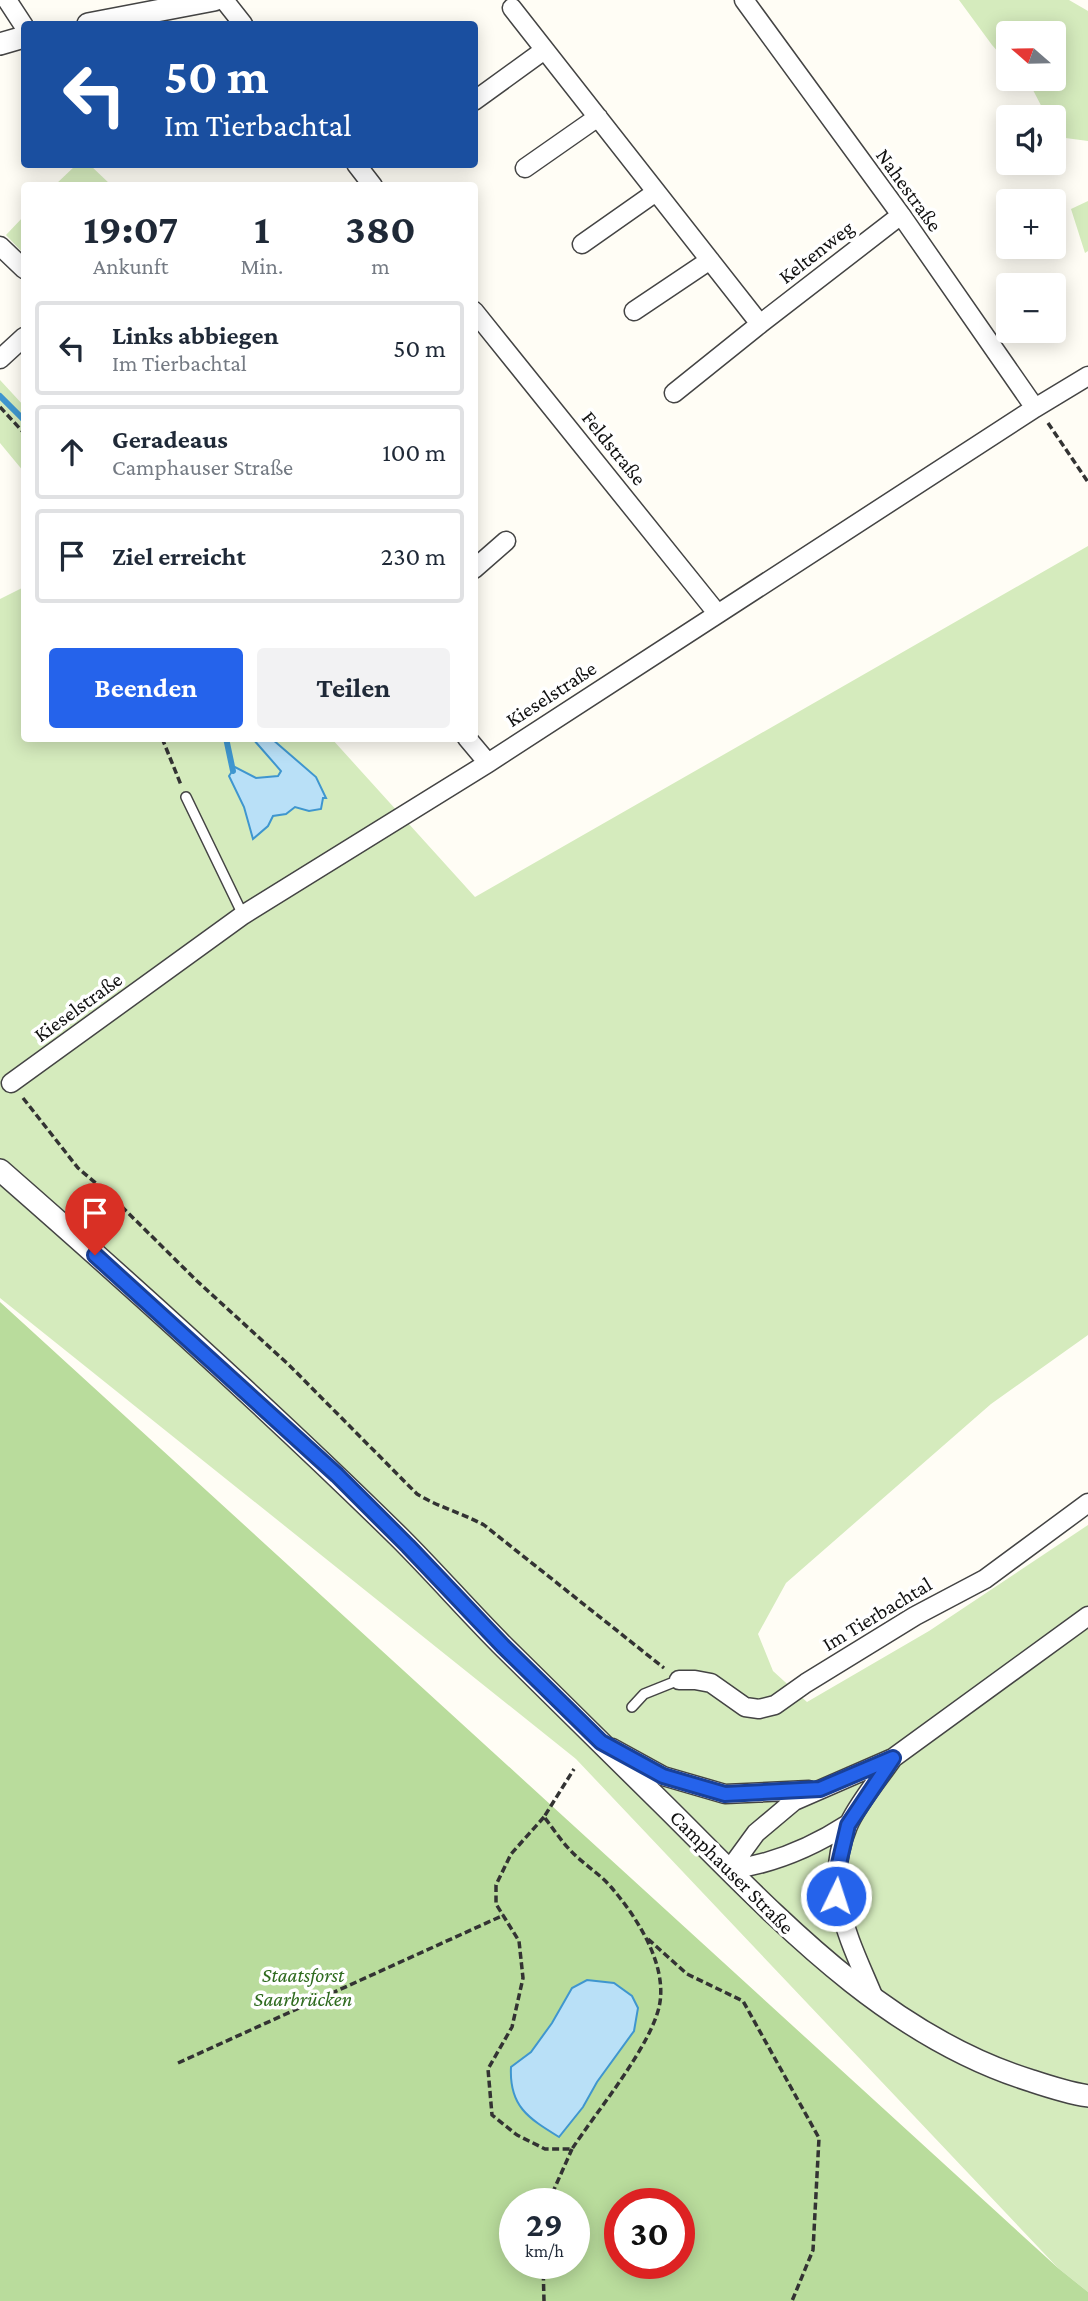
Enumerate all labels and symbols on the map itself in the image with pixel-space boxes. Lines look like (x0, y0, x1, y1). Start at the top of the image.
north arrow (996, 21, 1066, 91)
street label: Nahestraße (871, 144, 947, 236)
street label: Keltenweg (774, 215, 858, 289)
street label: Feldstraße (577, 406, 651, 490)
street label: Kieselstraße (501, 656, 601, 732)
street label: Kieselstraße (29, 967, 127, 1047)
pin (65, 1183, 125, 1255)
street label: Im Tierbachtal (818, 1572, 936, 1656)
street label: Camphauser Straße (665, 1805, 799, 1939)
position arrow (799, 1859, 873, 1933)
park label: Staatsforst Saarbrücken (254, 1963, 352, 2011)
speed limit sign: 30 (604, 2188, 695, 2279)

